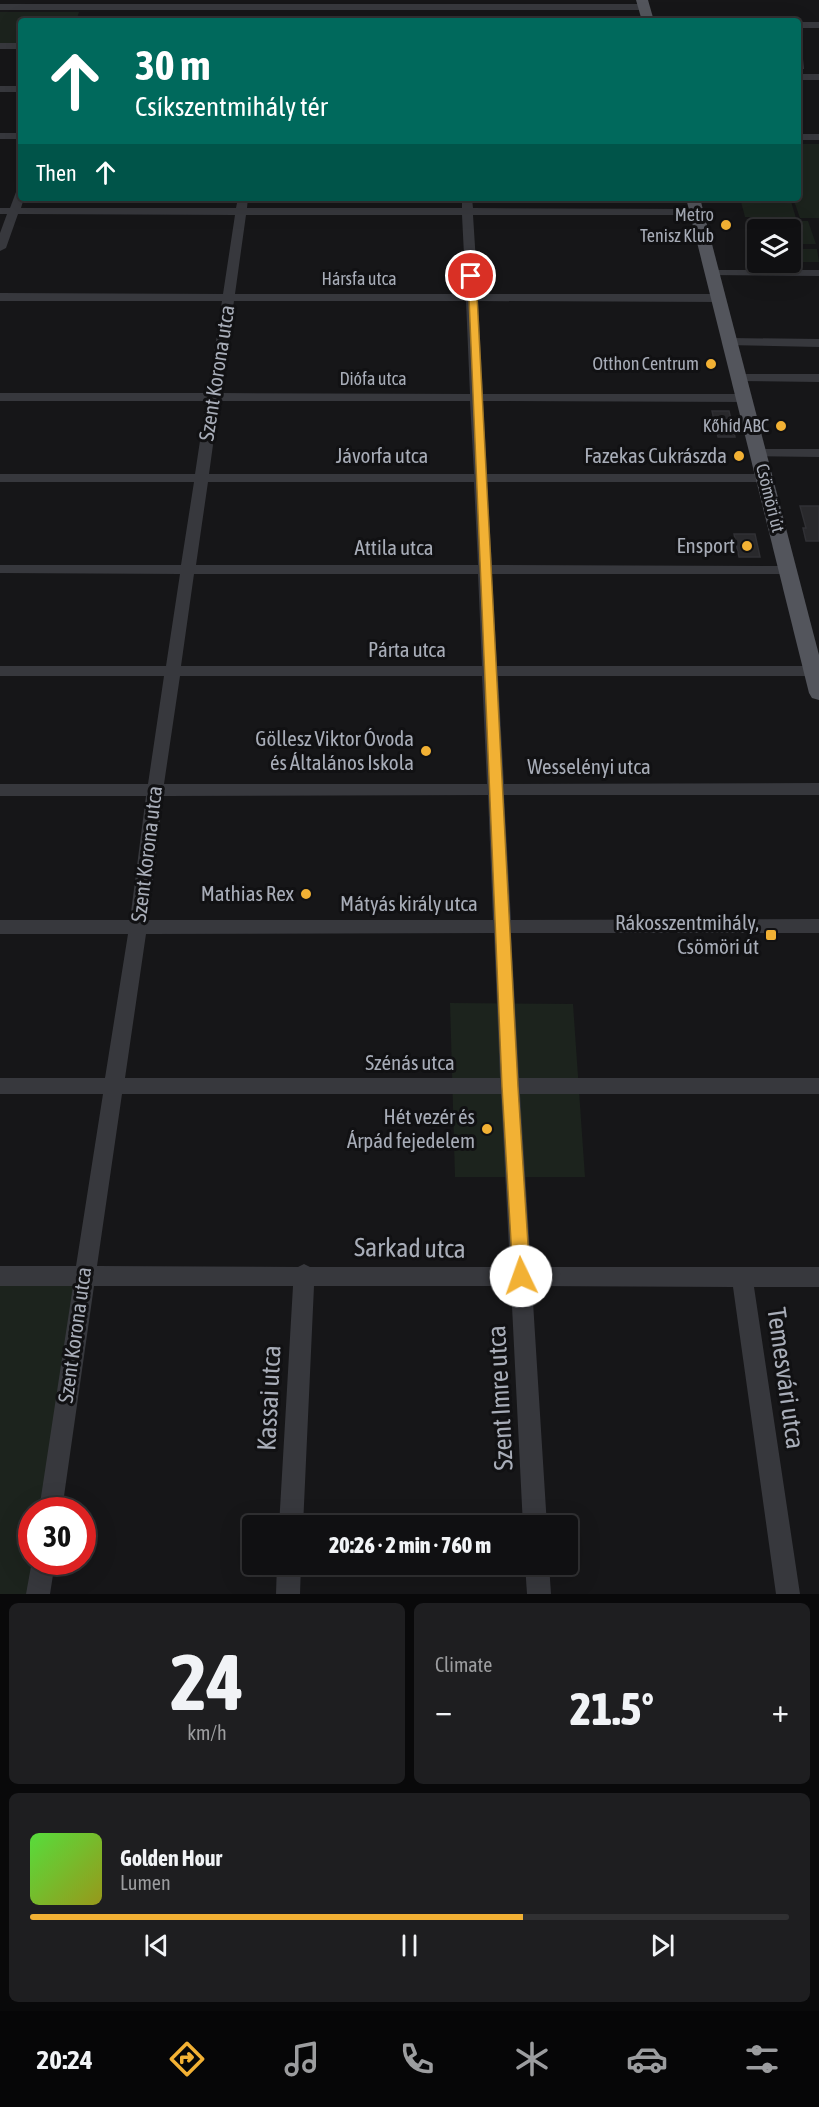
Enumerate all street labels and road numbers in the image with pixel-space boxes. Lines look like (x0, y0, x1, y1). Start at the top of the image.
street label: Hársfa utca (321, 268, 397, 289)
street label: Szent Korona utca (193, 303, 239, 442)
street label: Diófa utca (339, 368, 407, 389)
street label: Jávorfa utca (336, 443, 428, 467)
street label: Csömöri út (752, 461, 789, 534)
street label: Attila utca (355, 535, 433, 559)
street label: Párta utca (368, 637, 446, 661)
street label: Wesselényi utca (527, 754, 651, 778)
street label: Szent Korona utca (126, 784, 166, 923)
street label: Mátyás király utca (340, 891, 478, 915)
street label: Szénás utca (365, 1050, 455, 1074)
street label: Sarkad utca (354, 1232, 466, 1264)
street label: Szent Korona utca (53, 1265, 95, 1404)
street label: Temesvári utca (761, 1305, 811, 1451)
street label: Szent Imre utca (481, 1325, 519, 1471)
street label: Kassai utca (251, 1344, 287, 1452)

